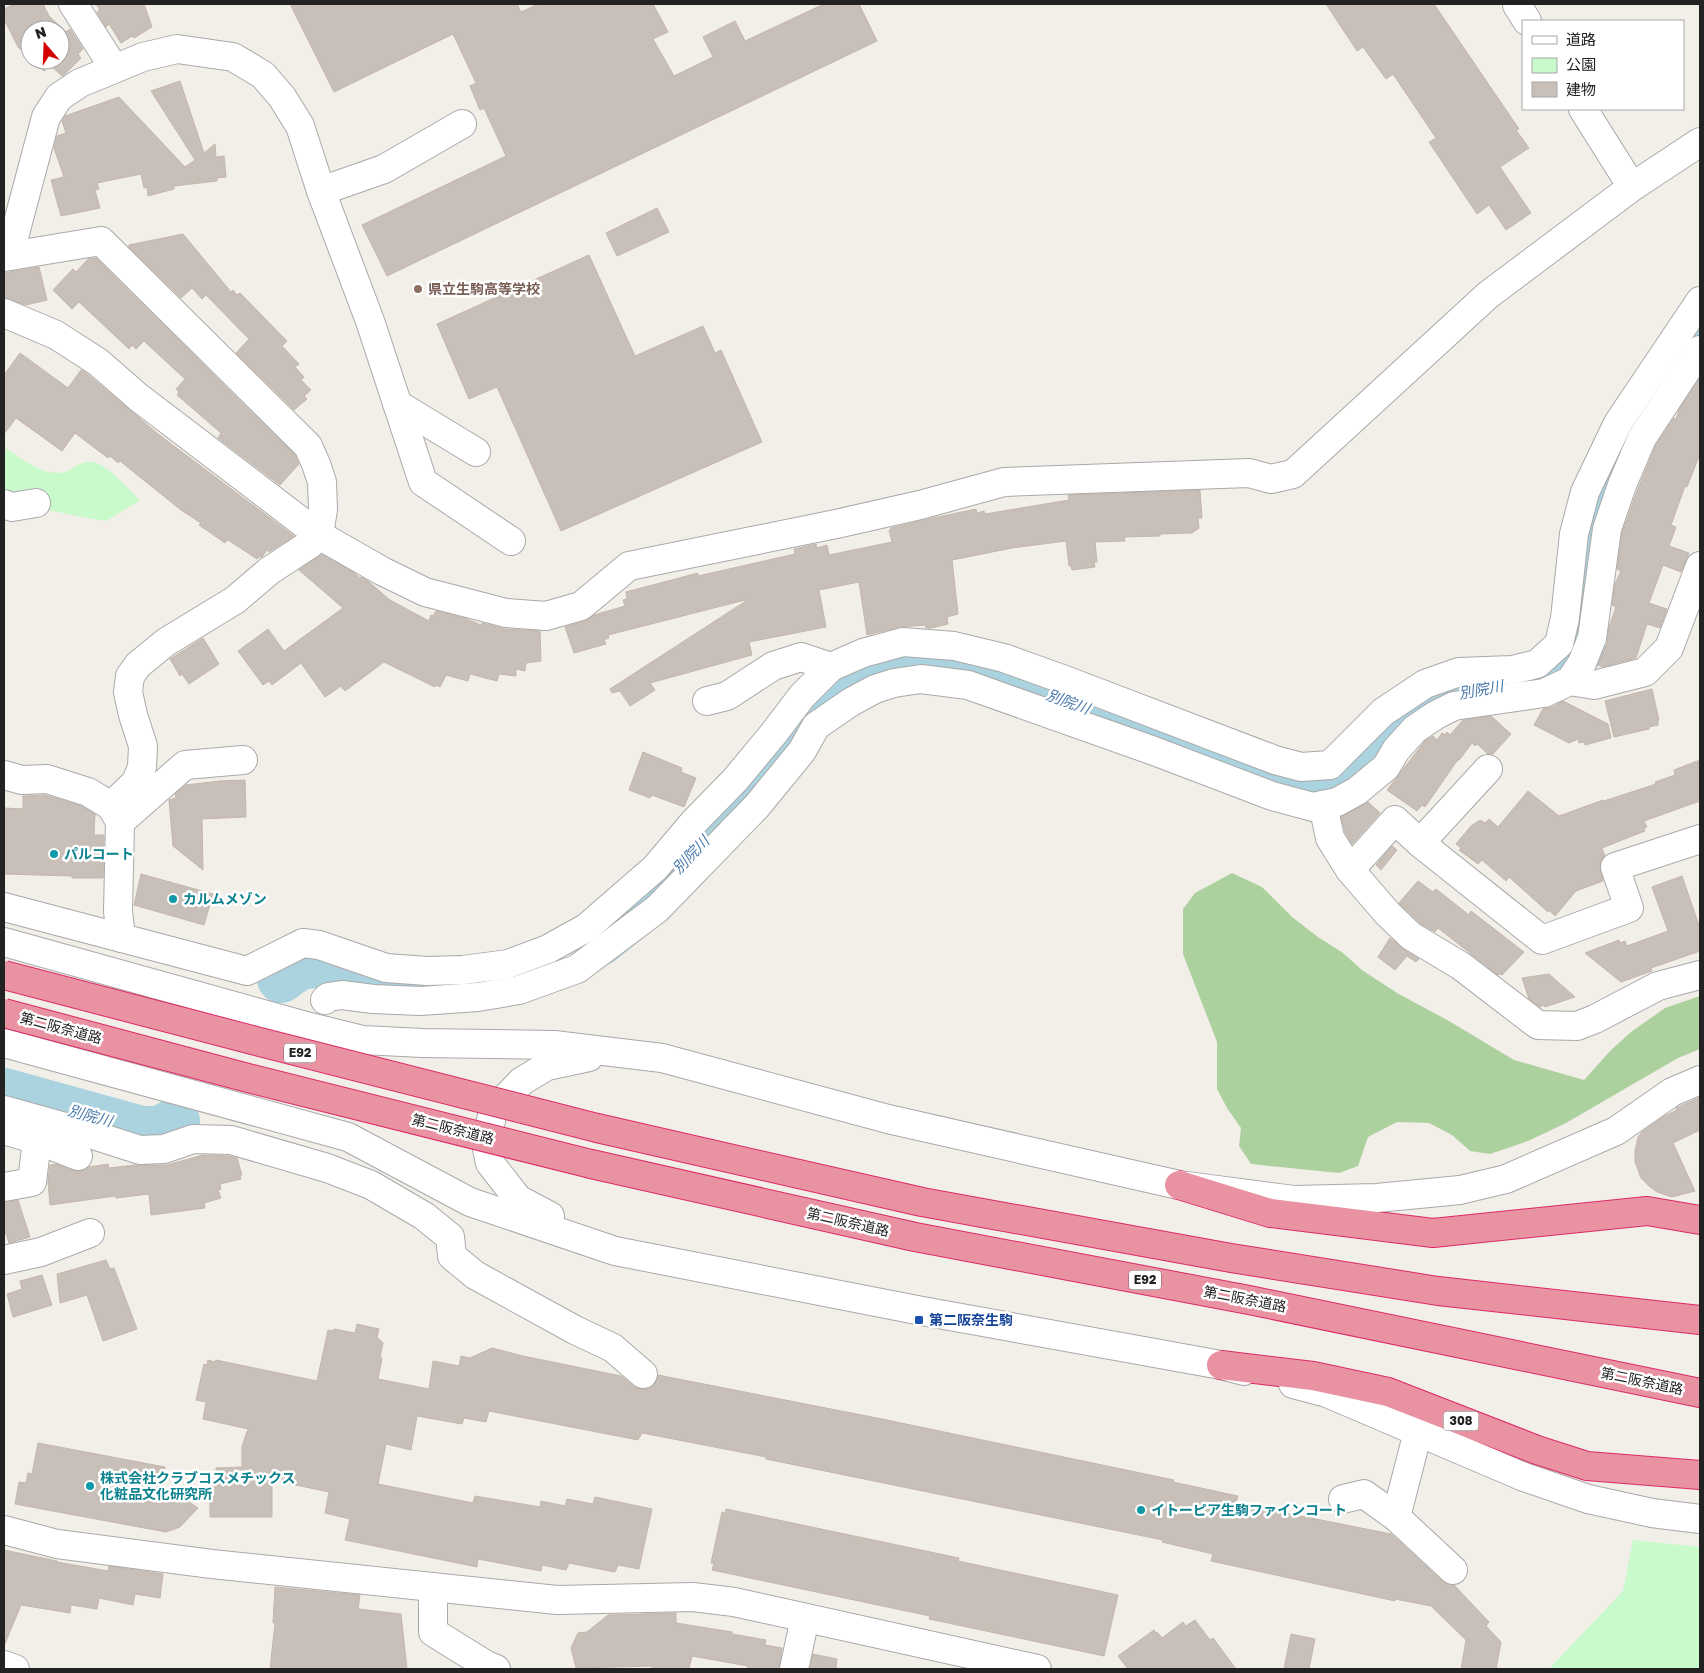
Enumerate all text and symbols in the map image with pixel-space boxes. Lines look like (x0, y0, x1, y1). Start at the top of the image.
north arrow (20, 20, 70, 70)
legend (1522, 20, 1684, 110)
text: N (33, 22, 48, 42)
text: 道路 (1566, 30, 1596, 48)
text: 公園 (1566, 55, 1596, 73)
text: 建物 (1566, 80, 1596, 98)
place label: 県立生駒高等学校 (428, 280, 540, 297)
marker: 県立生駒高等学校 (412, 283, 424, 295)
water label: 別院川 (1457, 676, 1507, 702)
water label: 別院川 (1044, 685, 1094, 718)
water label: 別院川 (668, 830, 714, 877)
place label: パルコート (64, 845, 134, 862)
marker: パルコート (48, 848, 60, 860)
place label: カルムメゾン (183, 890, 267, 907)
marker: カルムメゾン (167, 893, 179, 905)
street label: 第二阪奈道路 (18, 1008, 104, 1047)
road number: E92 (284, 1044, 316, 1062)
water label: 別院川 (66, 1101, 116, 1130)
street label: 第二阪奈道路 (410, 1110, 496, 1147)
street label: 第二阪奈道路 (805, 1204, 891, 1239)
road number: E92 (1129, 1270, 1161, 1290)
street label: 第二阪奈道路 (1202, 1282, 1288, 1315)
place label: 第二阪奈生駒 (929, 1311, 1013, 1328)
marker: 第二阪奈生駒 (913, 1314, 925, 1326)
street label: 第二阪奈道路 (1599, 1363, 1685, 1398)
road number: 308 (1444, 1412, 1478, 1430)
place label: 株式会社クラブコスメチックス 化粧品文化研究所 (100, 1469, 296, 1502)
marker: 株式会社クラブコスメチックス 化粧品文化研究所 (84, 1480, 96, 1492)
place label: イトーピア生駒ファインコート (1151, 1501, 1347, 1518)
marker: イトーピア生駒ファインコート (1135, 1504, 1147, 1516)

